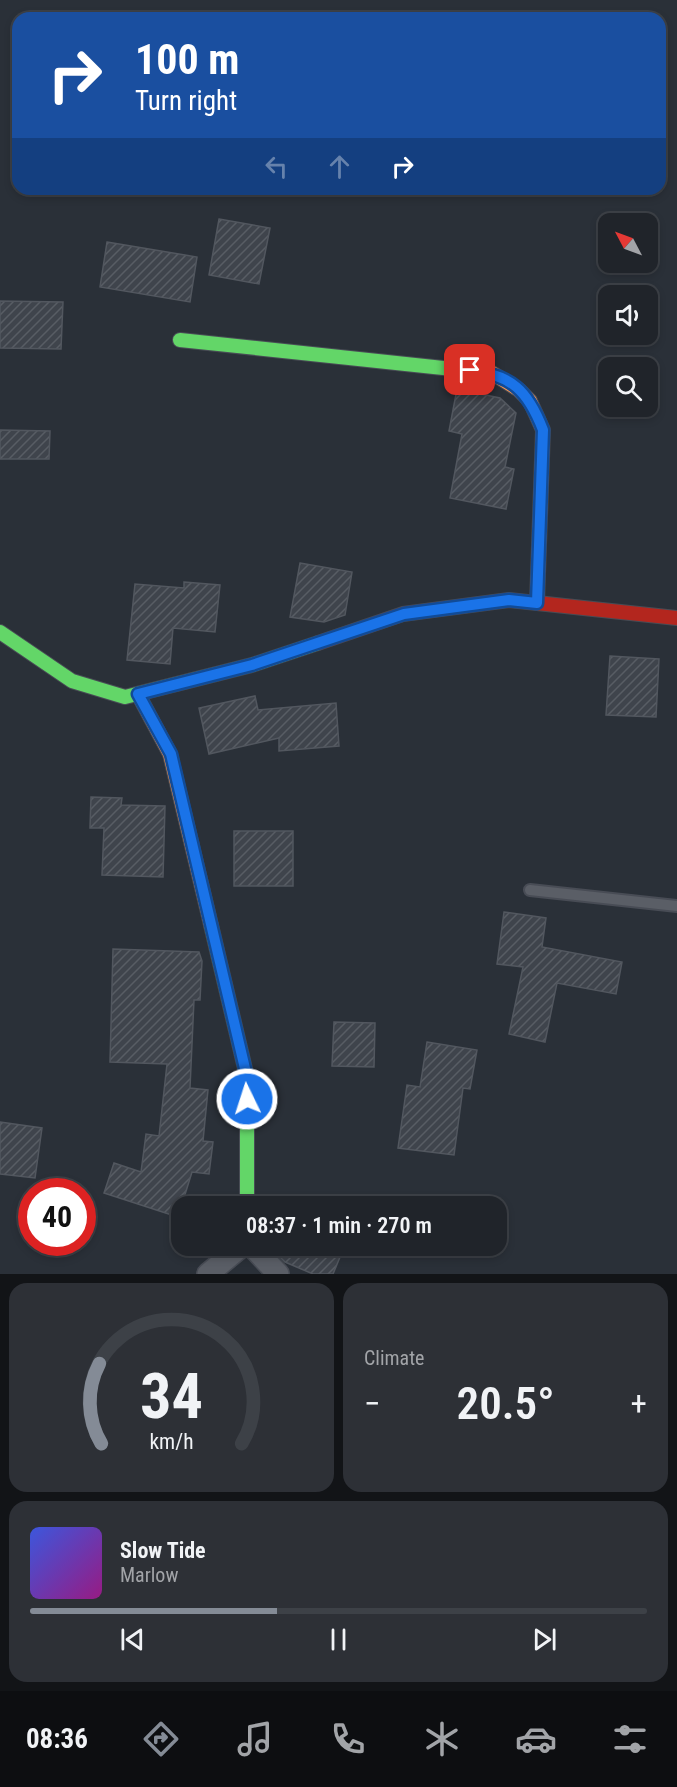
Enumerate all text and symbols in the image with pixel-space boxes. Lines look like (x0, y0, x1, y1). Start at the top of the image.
text: 100 m (135, 35, 240, 84)
icon: right (36, 36, 114, 114)
text: Turn right (135, 85, 237, 117)
icon: left (260, 150, 293, 183)
icon: ahead (323, 150, 356, 183)
icon: right (386, 150, 419, 183)
north arrow (598, 213, 658, 273)
map controls (598, 213, 658, 417)
button: sound (598, 285, 658, 345)
pin (444, 344, 495, 395)
icon: arrive (453, 353, 486, 386)
button: search (598, 357, 658, 417)
position arrow (215, 1067, 279, 1131)
speed limit sign: 40 (18, 1178, 96, 1256)
text: 08:37 · 1 min · 270 m (246, 1213, 432, 1238)
text: Climate (364, 1346, 424, 1370)
text: 34 (140, 1360, 203, 1433)
text: 20.5° (457, 1377, 555, 1430)
text: − (364, 1384, 381, 1423)
text: + (631, 1384, 647, 1423)
text: km/h (149, 1430, 194, 1455)
text: Slow Tide (120, 1538, 206, 1563)
text: Marlow (120, 1563, 178, 1587)
icon: previous (116, 1623, 149, 1656)
icon: pause (322, 1623, 355, 1656)
icon: next (528, 1623, 561, 1656)
icon: directions (140, 1718, 182, 1760)
icon: music (234, 1718, 276, 1760)
icon: phone (327, 1718, 369, 1760)
icon: climate (421, 1718, 463, 1760)
icon: car (515, 1718, 557, 1760)
icon: filters (609, 1718, 651, 1760)
text: 08:36 (26, 1723, 88, 1755)

